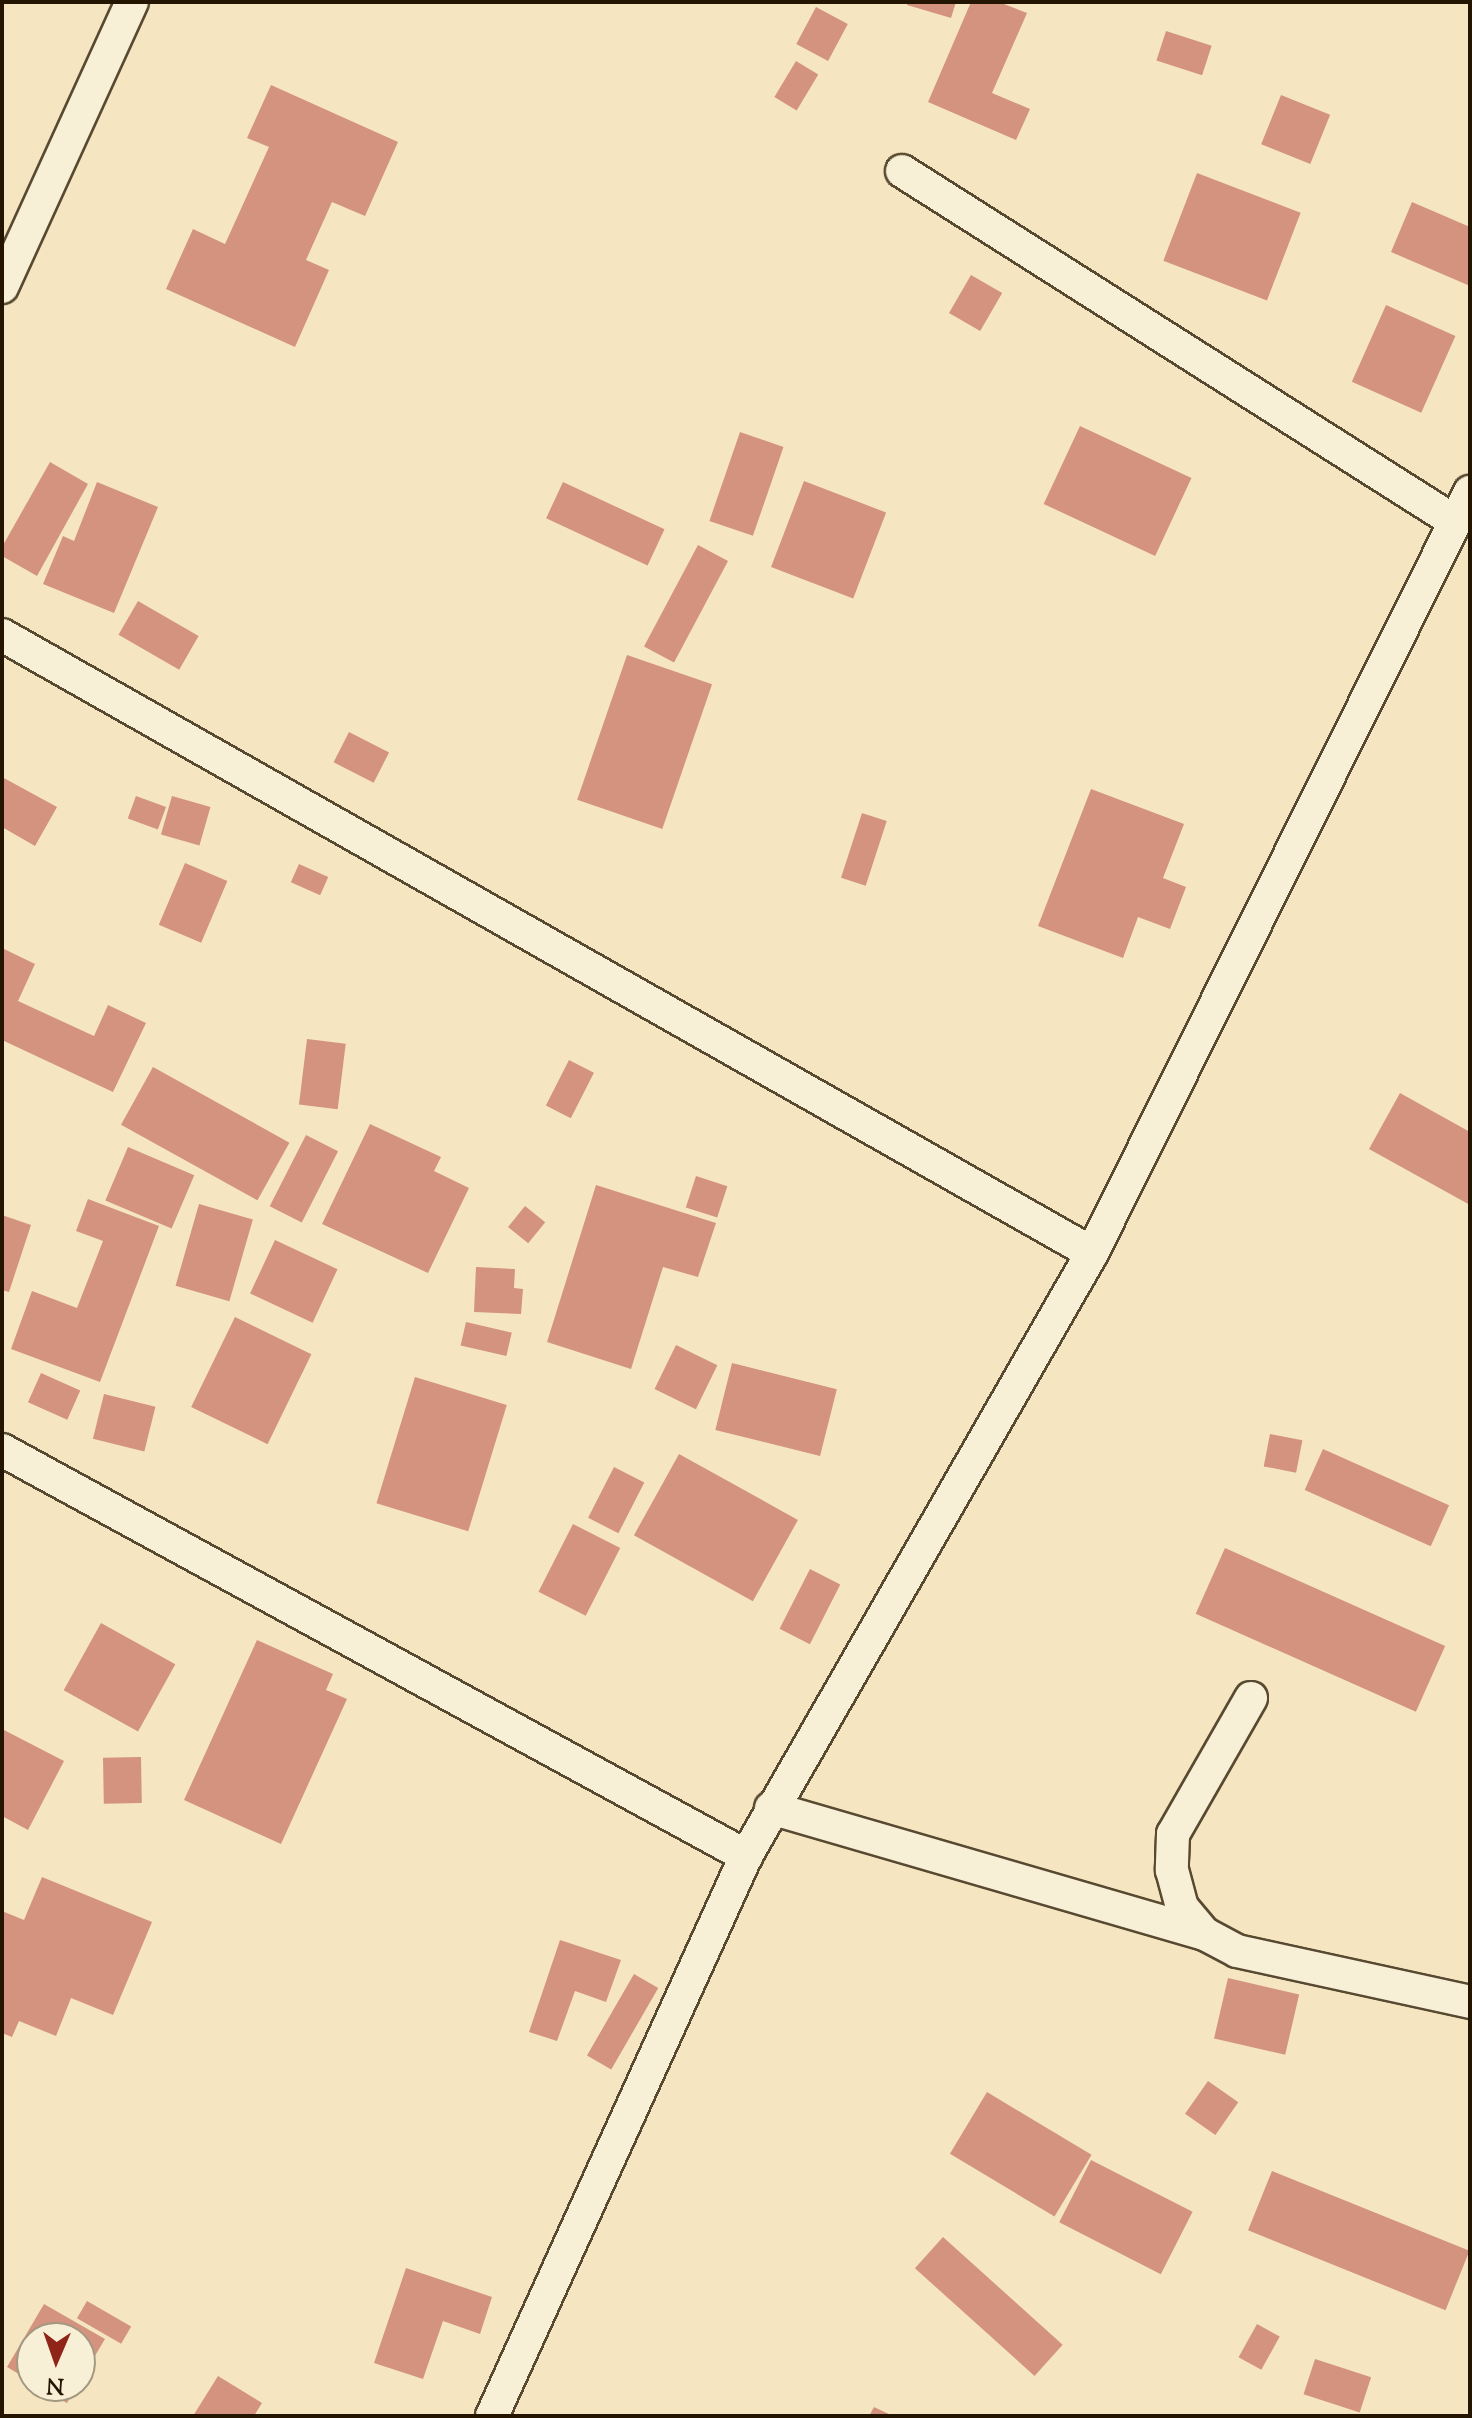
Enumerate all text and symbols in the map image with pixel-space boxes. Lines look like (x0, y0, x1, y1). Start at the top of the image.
north arrow (16, 2322, 96, 2402)
text: N (46, 2368, 65, 2400)

